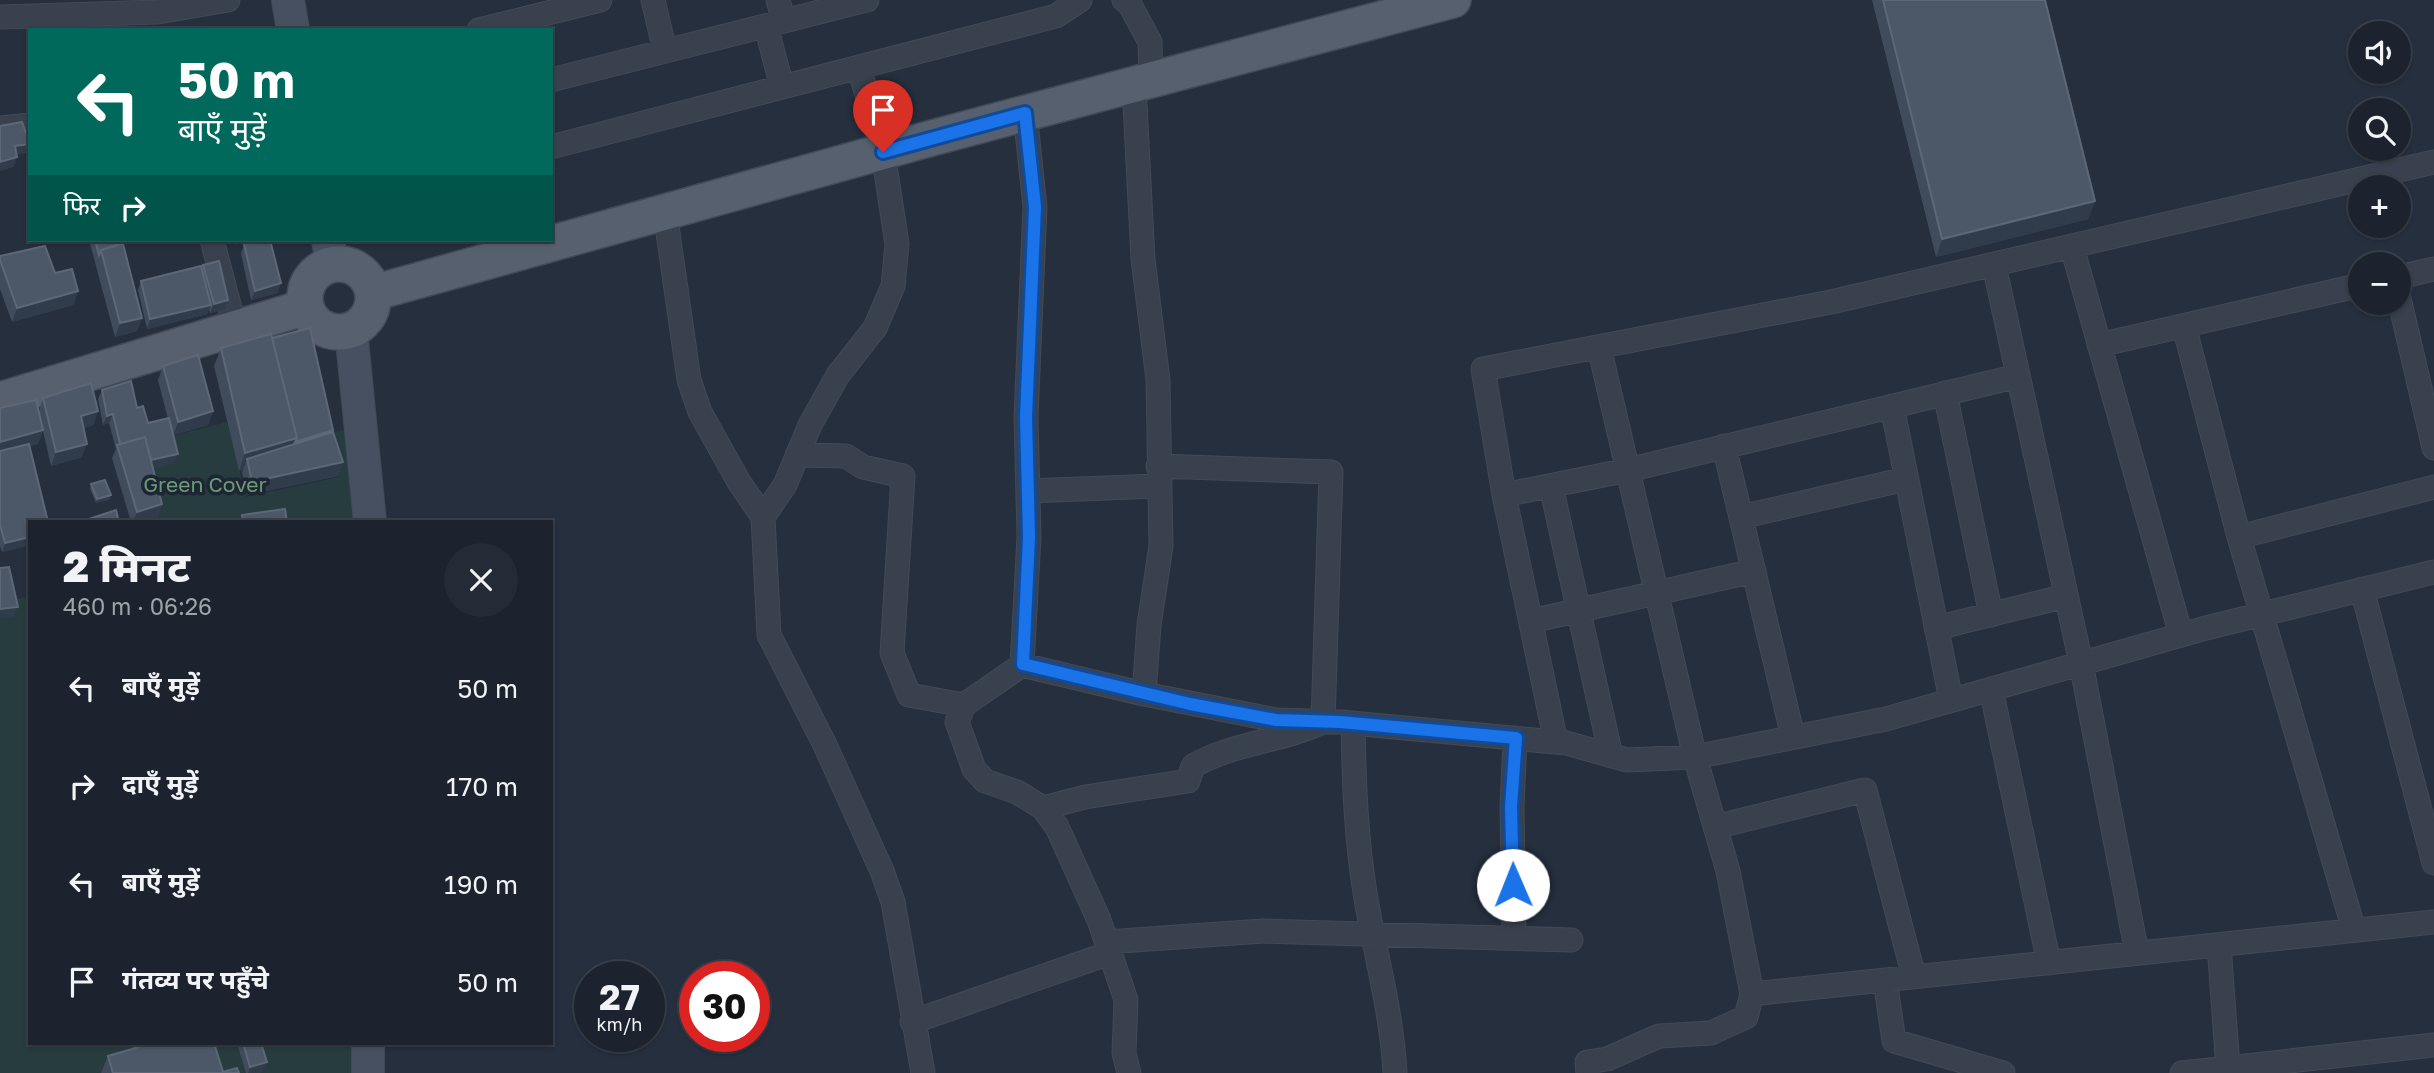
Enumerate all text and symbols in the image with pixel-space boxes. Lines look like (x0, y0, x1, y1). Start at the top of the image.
map controls (2348, 21, 2411, 315)
button: sound (2348, 21, 2411, 84)
text: 50 m (178, 50, 295, 109)
icon: left (63, 56, 154, 147)
pin (853, 80, 913, 152)
icon: arrive (864, 91, 902, 129)
button: search (2348, 98, 2411, 161)
text: बाएँ मुड़ें (178, 110, 267, 148)
button: + (2348, 175, 2411, 238)
icon: right (114, 189, 152, 227)
text: फिर (63, 190, 100, 221)
button: − (2348, 252, 2411, 315)
park label: Green Cover (143, 471, 267, 497)
text: 2 मिनट (63, 541, 190, 591)
button: close (444, 543, 518, 617)
text: 460 m · 06:26 (63, 592, 212, 620)
icon: left (63, 669, 101, 707)
text: बाएँ मुड़ें (122, 670, 200, 701)
text: 50 m (457, 673, 518, 704)
icon: right (63, 767, 101, 805)
text: दाएँ मुड़ें (122, 768, 198, 799)
text: 170 m (446, 771, 518, 802)
position arrow (1476, 848, 1550, 922)
icon: left (63, 865, 101, 903)
text: बाएँ मुड़ें (122, 866, 200, 897)
text: 190 m (444, 869, 518, 900)
speed limit sign: 30 (679, 961, 770, 1052)
icon: arrive (63, 963, 101, 1001)
text: गंतव्य पर पहुँचे (122, 964, 269, 995)
text: 50 m (457, 967, 518, 998)
text: 27 (599, 976, 640, 1018)
text: km/h (597, 1013, 642, 1035)

